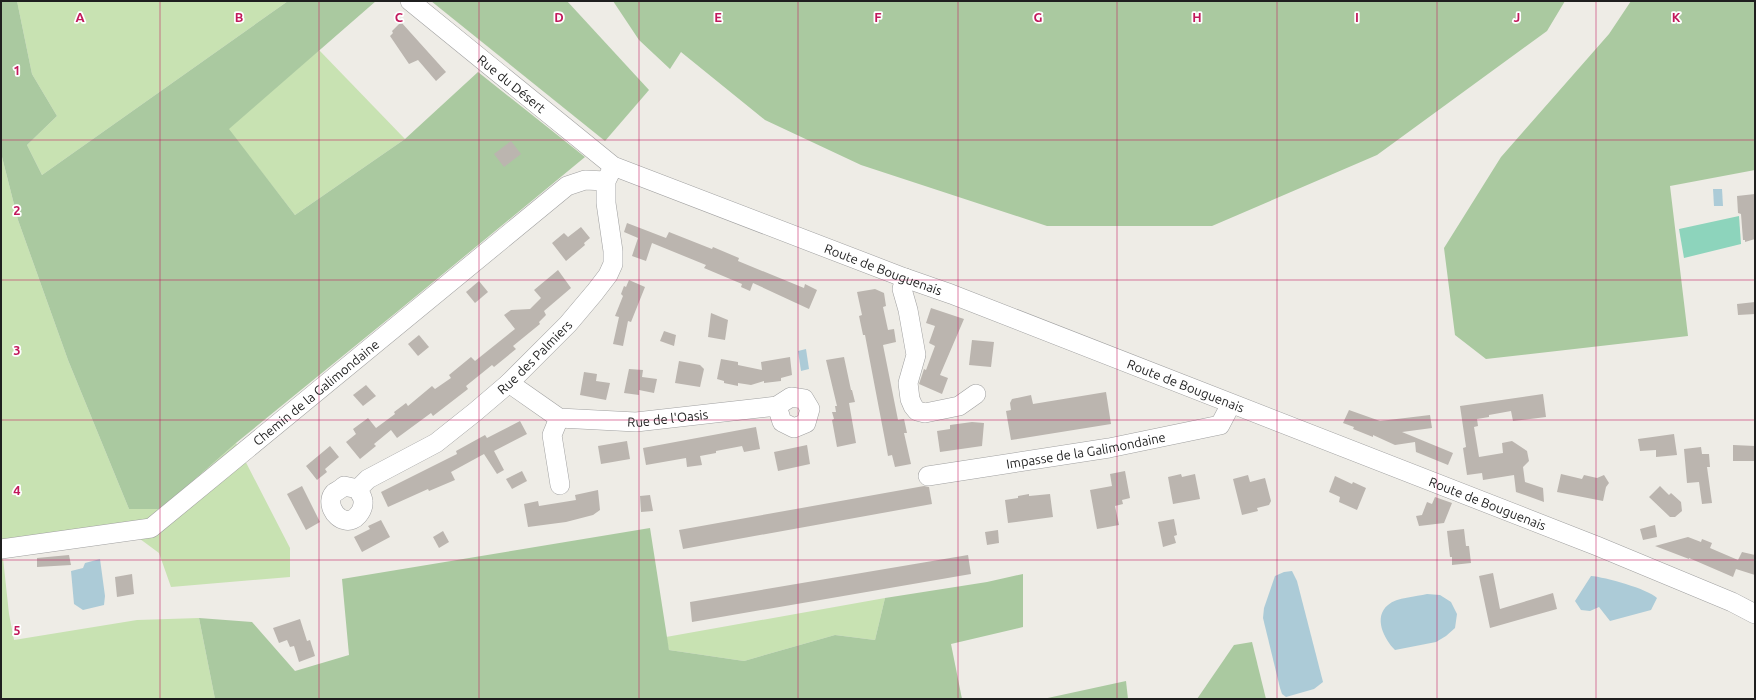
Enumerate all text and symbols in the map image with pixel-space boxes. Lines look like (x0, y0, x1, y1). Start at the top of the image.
text: A (75, 10, 85, 24)
text: B (235, 10, 244, 24)
text: C (395, 10, 404, 24)
text: D (554, 10, 564, 24)
text: E (714, 10, 722, 24)
text: F (874, 10, 882, 24)
text: G (1034, 10, 1043, 24)
text: H (1192, 10, 1202, 24)
text: I (1355, 10, 1359, 24)
text: J (1514, 10, 1520, 24)
text: K (1672, 10, 1681, 24)
street label: Rue du Désert (475, 52, 548, 115)
text: 1 (13, 63, 21, 77)
text: 2 (13, 203, 21, 217)
street label: Route de Bouguenais (823, 241, 944, 298)
street label: Rue des Palmiers (494, 317, 575, 397)
street label: Chemin de la Galimondaine (250, 337, 382, 448)
text: 3 (13, 343, 21, 357)
street label: Route de Bouguenais (1125, 356, 1247, 415)
street label: Rue de l'Oasis (627, 407, 709, 429)
street label: Impasse de la Galimondaine (1005, 429, 1167, 471)
street label: Route de Bouguenais (1427, 474, 1548, 533)
text: 4 (13, 483, 21, 497)
text: 5 (13, 623, 21, 637)

